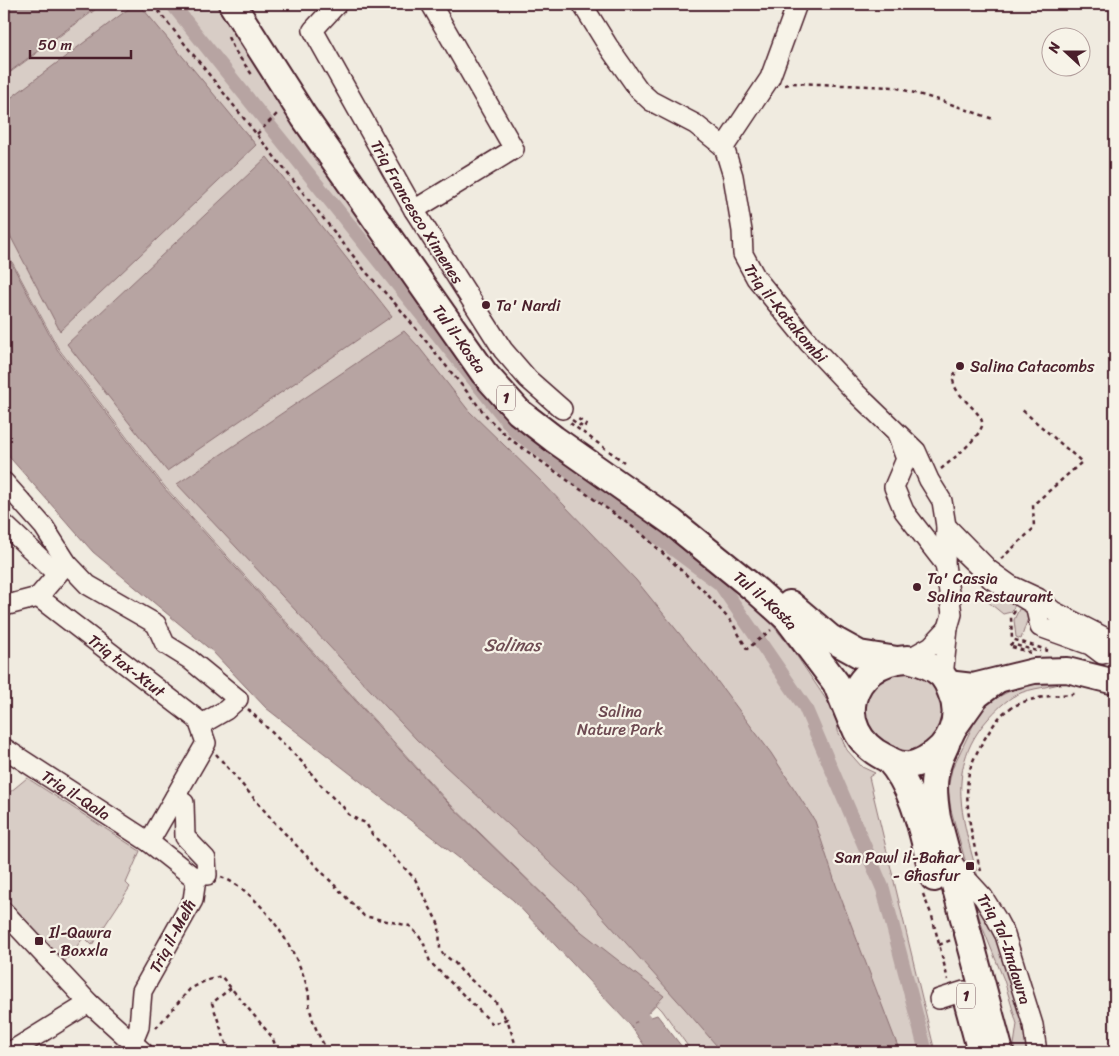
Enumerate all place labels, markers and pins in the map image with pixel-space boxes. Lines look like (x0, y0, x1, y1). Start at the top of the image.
place label: Ta' Nardi (496, 291, 561, 320)
marker: Ta' Nardi (480, 299, 492, 311)
place label: Salina Catacombs (970, 352, 1095, 381)
marker: Salina Catacombs (954, 360, 966, 372)
place label: Ta' Cassia Salina Restaurant (927, 564, 1053, 611)
marker: Ta' Cassia Salina Restaurant (911, 581, 923, 593)
place label: San Pawl il-Baħar - Għasfur (834, 843, 961, 890)
marker: San Pawl il-Baħar - Għasfur (964, 860, 976, 872)
place label: Il-Qawra - Boxxla (48, 918, 112, 965)
marker: Il-Qawra - Boxxla (33, 935, 45, 947)

